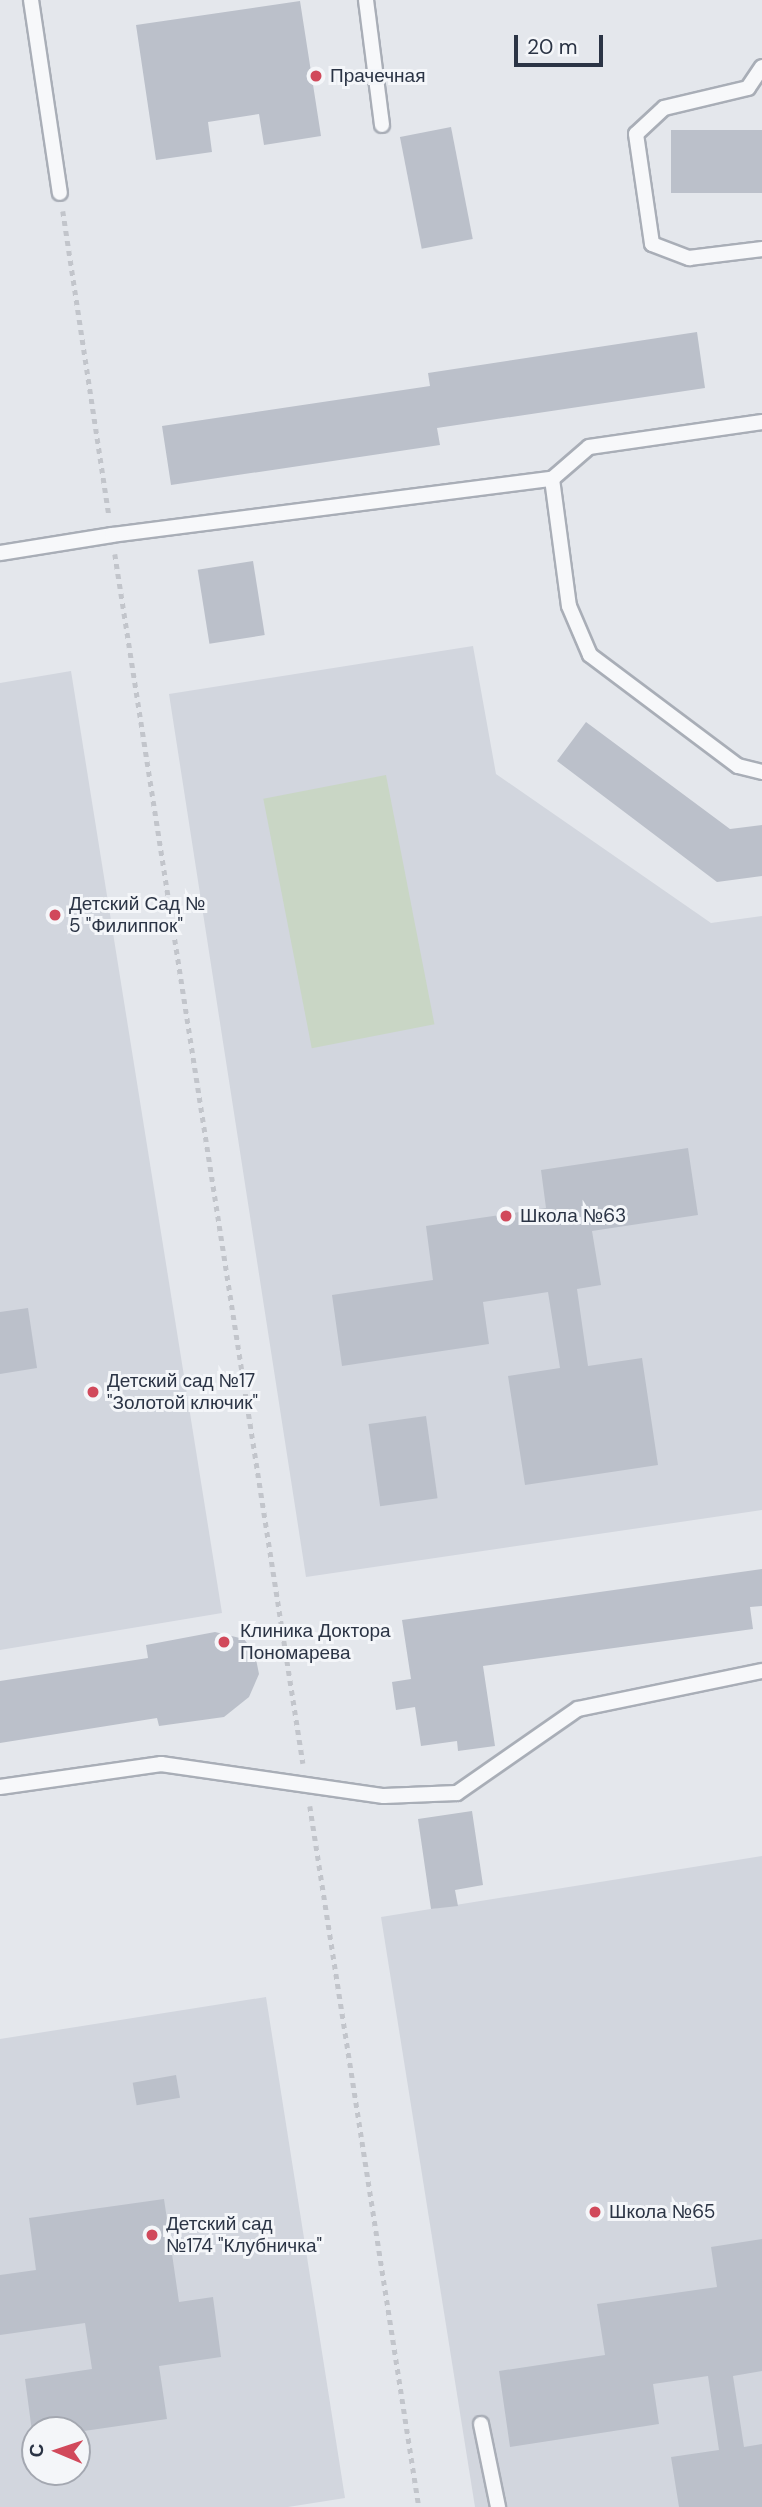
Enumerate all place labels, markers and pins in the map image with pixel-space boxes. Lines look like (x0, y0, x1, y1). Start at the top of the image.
place label: Прачечная (330, 65, 425, 87)
marker: Прачечная (308, 68, 324, 84)
place label: Детский Сад № 5 "Филиппок" (69, 893, 205, 937)
marker: Детский Сад № 5 "Филиппок" (47, 907, 63, 923)
place label: Школа №63 (520, 1205, 626, 1227)
marker: Школа №63 (498, 1208, 514, 1224)
place label: Детский сад №17 "Золотой ключик" (107, 1370, 258, 1414)
marker: Детский сад №17 "Золотой ключик" (85, 1384, 101, 1400)
place label: Клиника Доктора Пономарева (240, 1620, 391, 1664)
marker: Клиника Доктора Пономарева (214, 1632, 234, 1652)
place label: Школа №65 (609, 2201, 715, 2223)
marker: Школа №65 (587, 2204, 603, 2220)
place label: Детский сад №174 "Клубничка" (166, 2213, 322, 2257)
marker: Детский сад №174 "Клубничка" (144, 2227, 160, 2243)

